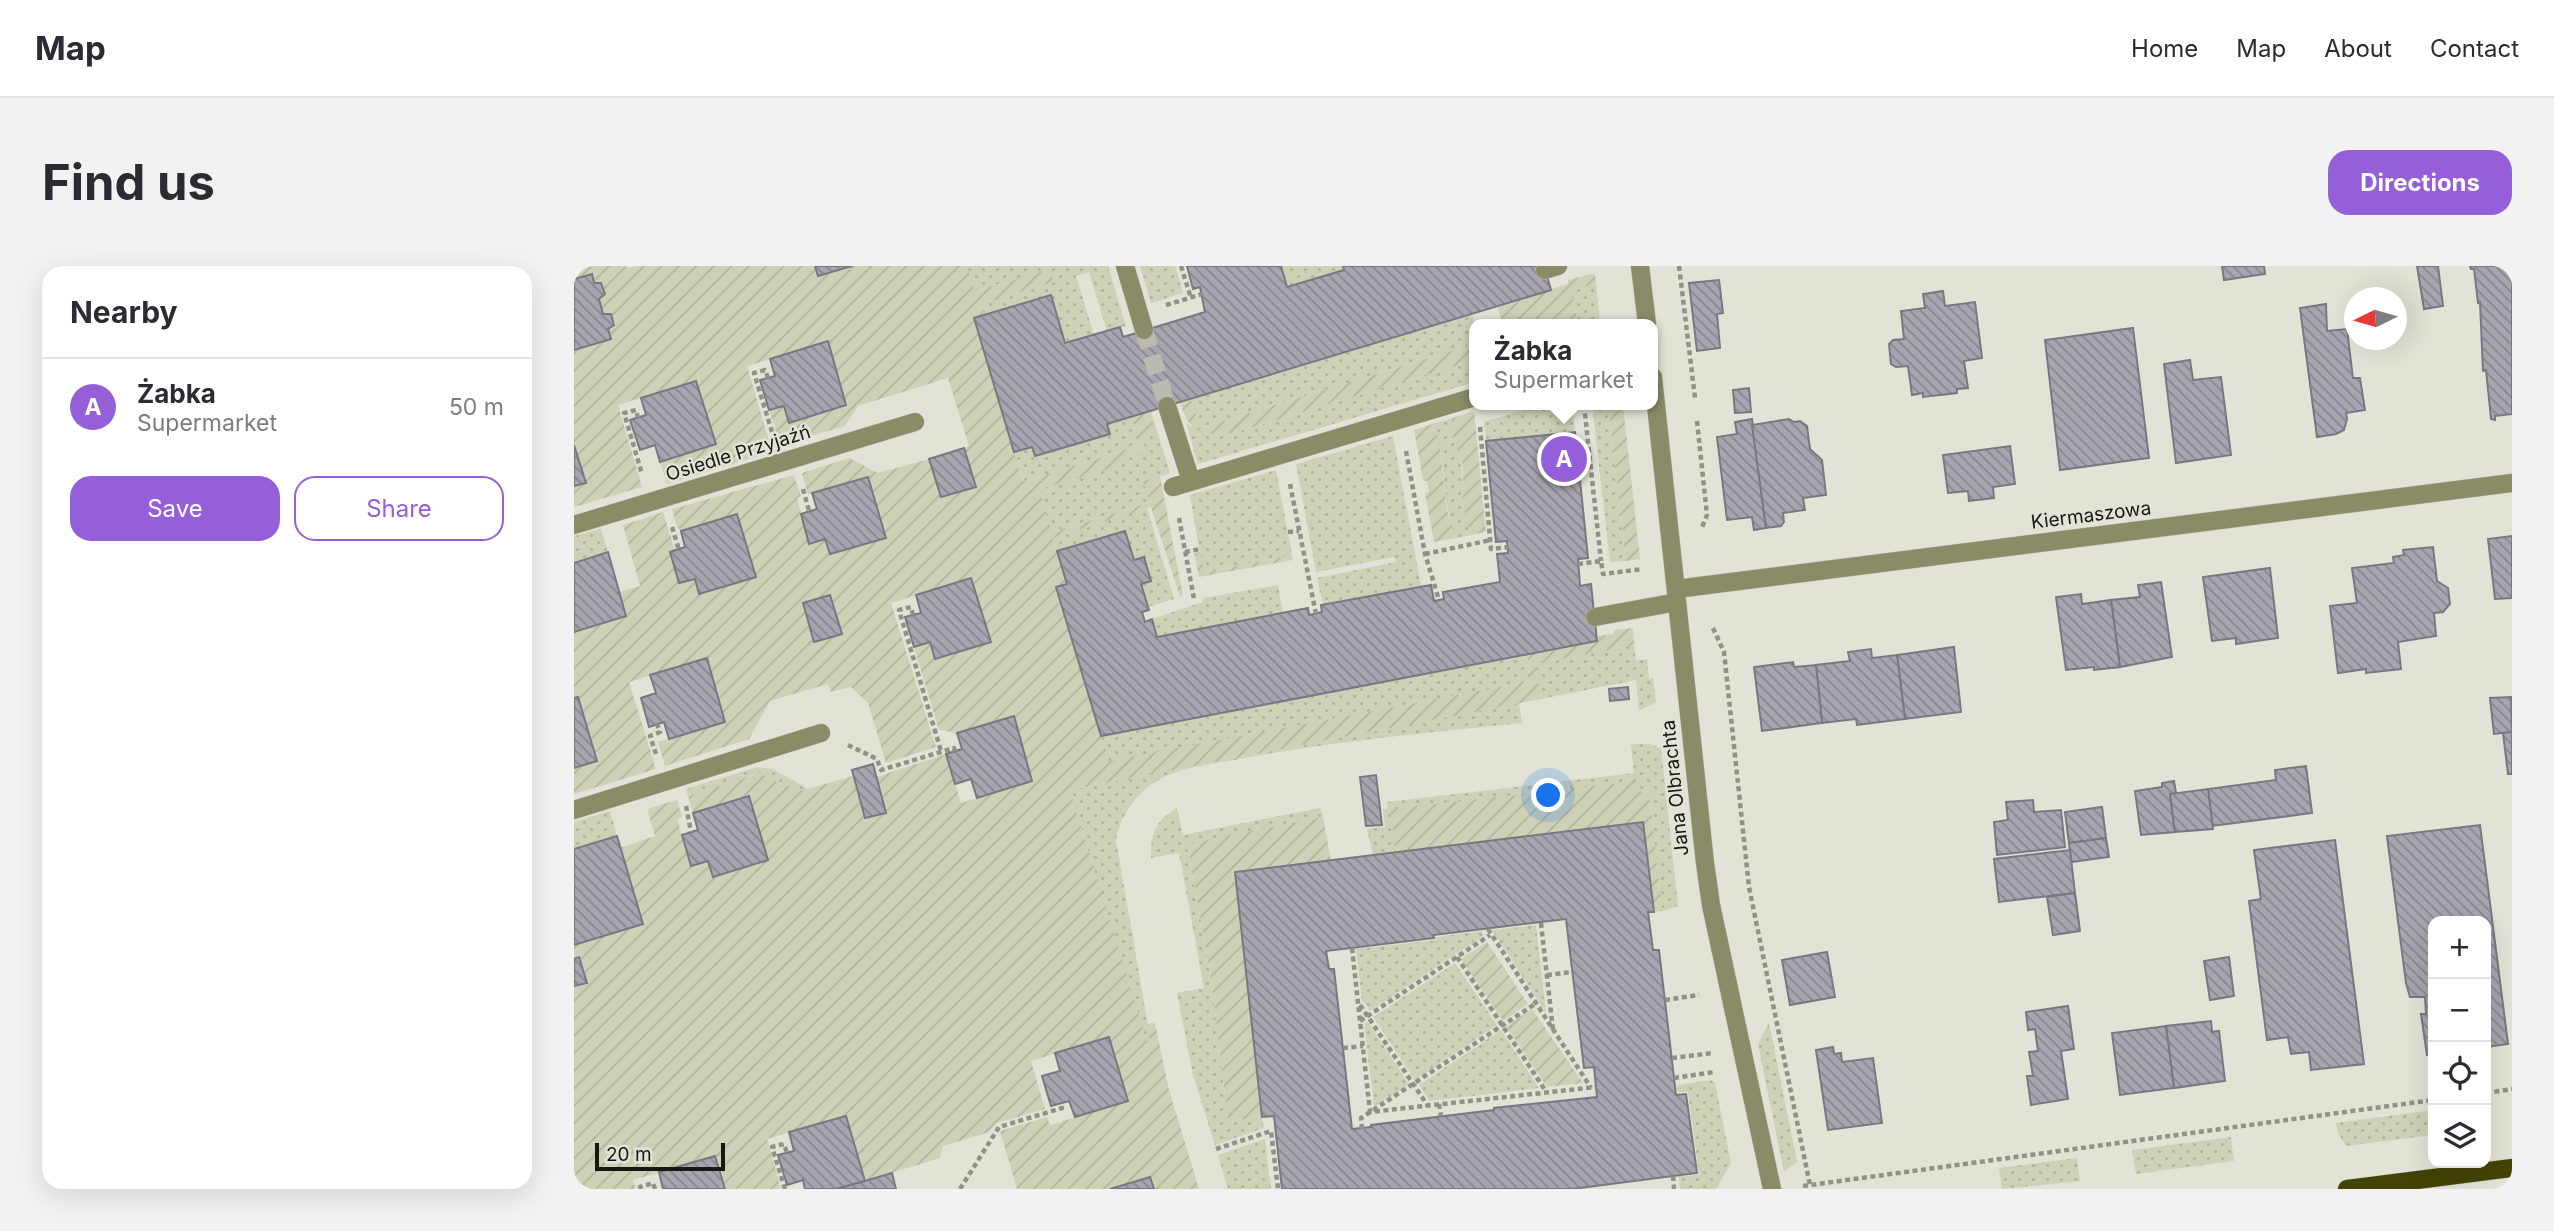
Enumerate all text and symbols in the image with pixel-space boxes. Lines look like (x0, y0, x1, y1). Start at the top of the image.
text: Map (35, 28, 106, 68)
text: Home (2131, 34, 2198, 63)
text: Map (2236, 34, 2286, 63)
text: About (2324, 34, 2392, 63)
text: Contact (2430, 34, 2519, 63)
button: Directions (2328, 150, 2512, 215)
text: Find us (42, 153, 215, 212)
north arrow (2344, 287, 2407, 350)
text: Nearby (70, 294, 178, 330)
popup (1469, 319, 1658, 410)
text: Żabka (1494, 335, 1572, 366)
text: Supermarket (1494, 366, 1634, 394)
text: Żabka (137, 378, 216, 409)
text: A (84, 393, 102, 421)
text: 50 m (449, 393, 504, 421)
text: Supermarket (137, 409, 277, 437)
street label: Osiedle Przyjaźń (663, 420, 813, 486)
pin: A (1541, 433, 1587, 485)
button: Save (70, 476, 280, 541)
button: Share (294, 476, 504, 541)
street label: Kiermaszowa (2030, 496, 2152, 534)
street label: Jana Olbrachta (1656, 719, 1694, 857)
your location (1531, 778, 1565, 812)
map controls (2428, 916, 2491, 1168)
button: + (2428, 916, 2491, 979)
button: − (2428, 979, 2491, 1042)
button: locate (2428, 1042, 2491, 1105)
button: layers (2428, 1105, 2491, 1168)
scale bar (595, 1140, 724, 1172)
text: 20 m (606, 1143, 652, 1166)

